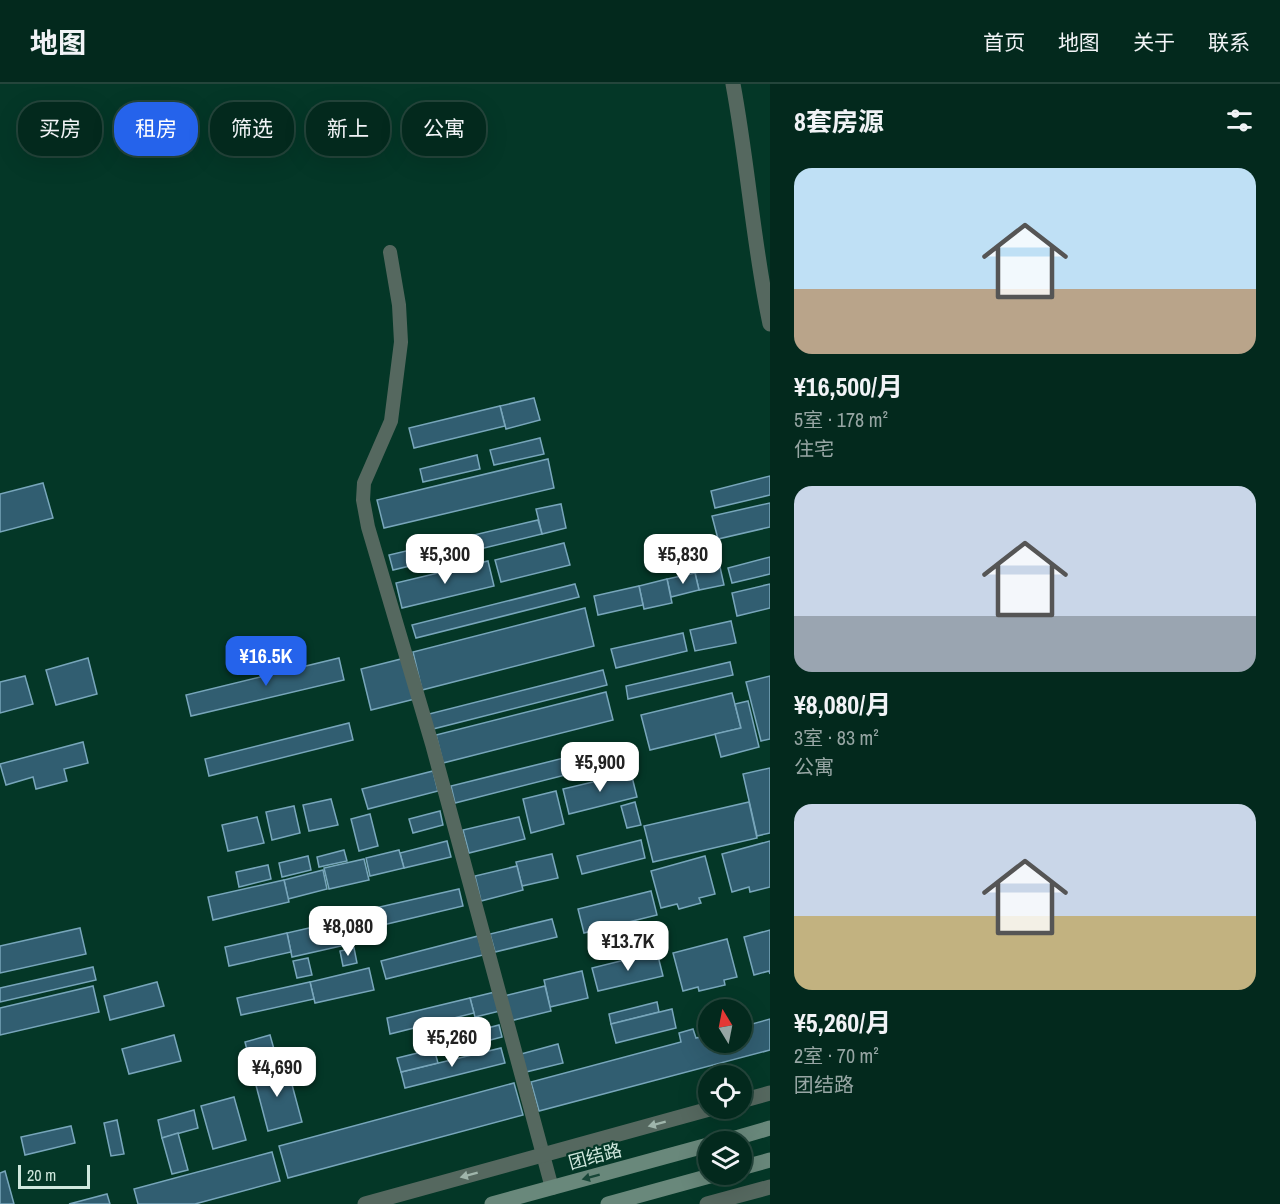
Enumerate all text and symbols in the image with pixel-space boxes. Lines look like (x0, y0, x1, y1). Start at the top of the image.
text: 地图 (30, 24, 86, 62)
text: 首页 (983, 28, 1025, 57)
text: 地图 (1058, 28, 1100, 57)
text: 关于 (1133, 28, 1175, 57)
text: 联系 (1208, 28, 1250, 57)
chip: 买房 (18, 102, 102, 156)
chip: 租房 (114, 102, 198, 156)
chip: 筛选 (210, 102, 294, 156)
chip: 新上 (306, 102, 390, 156)
chip: 公寓 (402, 102, 486, 156)
text: 8套房源 (794, 104, 884, 139)
icon: filters (1223, 104, 1256, 137)
icon: home (971, 207, 1079, 315)
text: ¥16,500/月 (794, 369, 903, 404)
text: 5室 · 178 m² (794, 406, 888, 433)
text: 住宅 (794, 435, 834, 462)
icon: home (971, 525, 1079, 633)
pin: ¥5,300 (396, 534, 494, 585)
pin: ¥5,830 (634, 534, 732, 585)
text: ¥5,300 (420, 540, 470, 567)
text: ¥5,830 (658, 540, 708, 567)
pin: ¥16.5K (217, 636, 315, 687)
text: ¥16.5K (240, 642, 292, 669)
text: ¥8,080/月 (794, 687, 891, 722)
text: 3室 · 83 m² (794, 724, 879, 751)
pin: ¥5,900 (551, 742, 649, 793)
text: ¥5,900 (575, 748, 625, 775)
text: 公寓 (794, 753, 834, 780)
icon: home (971, 843, 1079, 951)
pin: ¥8,080 (299, 906, 397, 957)
text: ¥8,080 (323, 912, 373, 939)
pin: ¥13.7K (579, 921, 677, 972)
text: ¥13.7K (602, 927, 654, 954)
north arrow (698, 999, 752, 1053)
map controls (698, 999, 752, 1185)
text: ¥5,260/月 (794, 1005, 891, 1040)
pin: ¥5,260 (403, 1017, 501, 1068)
text: ¥5,260 (427, 1023, 477, 1050)
text: 2室 · 70 m² (794, 1042, 879, 1069)
pin: ¥4,690 (228, 1047, 326, 1098)
text: ¥4,690 (252, 1053, 302, 1080)
button: locate (698, 1065, 752, 1119)
text: 团结路 (794, 1071, 854, 1098)
one-way arrow (648, 1120, 666, 1129)
button: layers (698, 1131, 752, 1185)
street label: 团结路 (566, 1137, 624, 1175)
scale bar (18, 1162, 90, 1190)
text: 20 m (27, 1164, 56, 1186)
one-way arrow (460, 1171, 478, 1180)
one-way arrow (582, 1173, 600, 1182)

